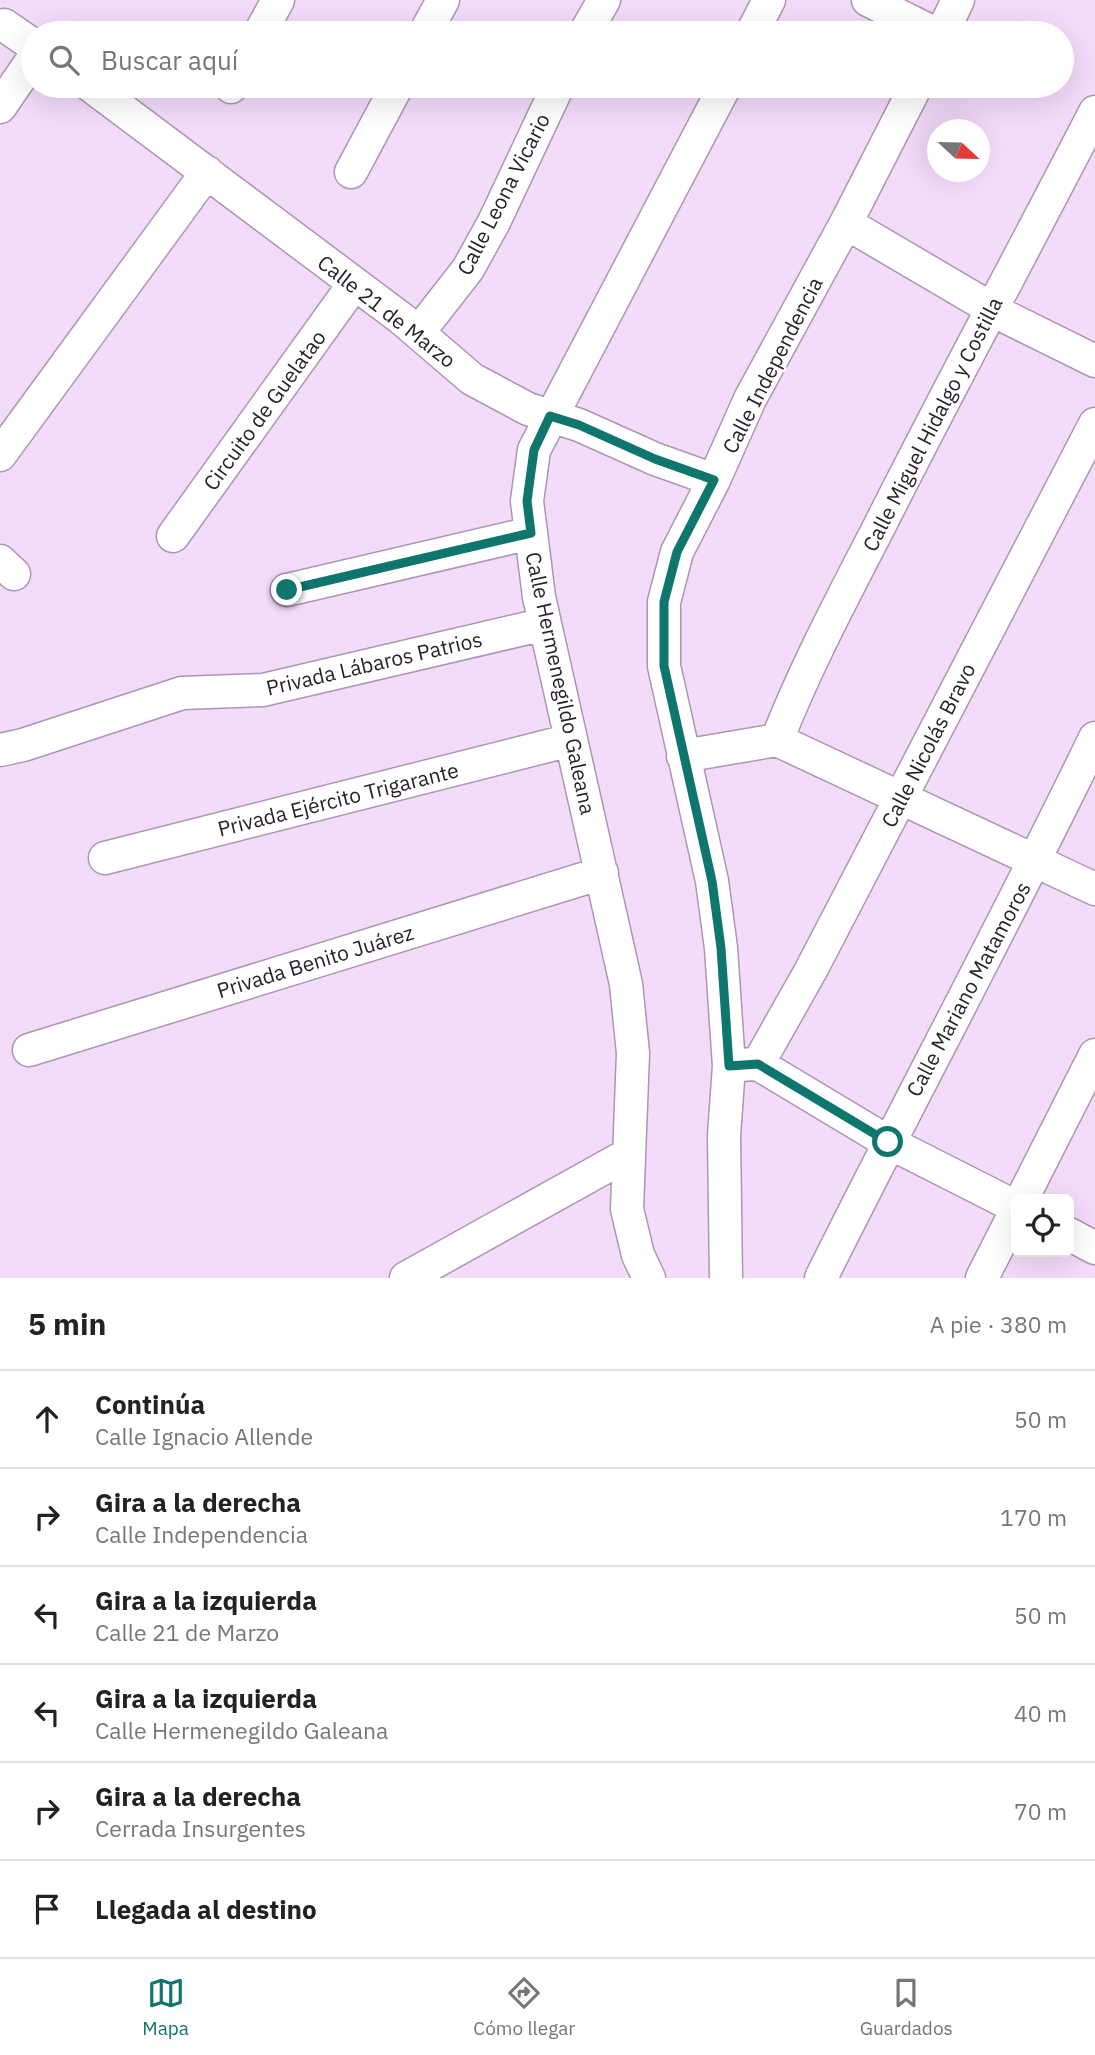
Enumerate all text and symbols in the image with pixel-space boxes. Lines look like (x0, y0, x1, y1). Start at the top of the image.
search box (21, 21, 1074, 98)
icon: search (45, 41, 83, 79)
text: Buscar aquí (101, 43, 238, 77)
street label: Calle Leona Vicario (450, 108, 556, 280)
north arrow (927, 119, 990, 182)
street label: Calle 21 de Marzo (312, 248, 462, 374)
street label: Calle Independencia (715, 272, 829, 458)
street label: Calle Miguel Hidalgo y Costilla (856, 292, 1008, 556)
street label: Circuito de Guelatao (196, 324, 332, 496)
street label: Calle Hermenegildo Galeana (519, 549, 603, 817)
route end (271, 574, 302, 605)
street label: Privada Lábaros Patrios (263, 625, 485, 701)
street label: Calle Nicolás Bravo (874, 658, 982, 832)
street label: Privada Ejército Trigarante (215, 755, 461, 843)
street label: Calle Mariano Matamoros (899, 877, 1037, 1101)
street label: Privada Benito Juárez (213, 918, 417, 1004)
route start (872, 1126, 903, 1157)
map controls (1011, 1194, 1074, 1257)
button: locate (1011, 1194, 1074, 1257)
text: 5 min (28, 1304, 106, 1343)
text: A pie · 380 m (930, 1309, 1067, 1339)
text: Continúa (95, 1387, 205, 1421)
icon: ahead (28, 1400, 66, 1438)
text: 50 m (1014, 1404, 1067, 1434)
text: Calle Ignacio Allende (95, 1421, 313, 1451)
text: Gira a la derecha (95, 1485, 301, 1519)
icon: right (28, 1498, 66, 1536)
text: 170 m (1000, 1502, 1067, 1532)
text: Calle Independencia (95, 1519, 308, 1549)
text: Gira a la izquierda (95, 1583, 317, 1617)
icon: left (28, 1596, 66, 1634)
text: 50 m (1014, 1600, 1067, 1630)
text: Calle 21 de Marzo (95, 1617, 279, 1647)
text: Gira a la izquierda (95, 1681, 317, 1715)
icon: left (28, 1694, 66, 1732)
text: 40 m (1014, 1698, 1067, 1728)
text: Calle Hermenegildo Galeana (95, 1715, 388, 1745)
text: Gira a la derecha (95, 1779, 301, 1813)
icon: right (28, 1792, 66, 1830)
text: 70 m (1014, 1796, 1067, 1826)
text: Cerrada Insurgentes (95, 1813, 306, 1843)
icon: arrive (28, 1890, 66, 1928)
text: Llegada al destino (95, 1892, 317, 1926)
tab: Mapa (142, 1974, 189, 2040)
tab: Cómo llegar (473, 1974, 575, 2040)
tab: Guardados (860, 1974, 953, 2040)

